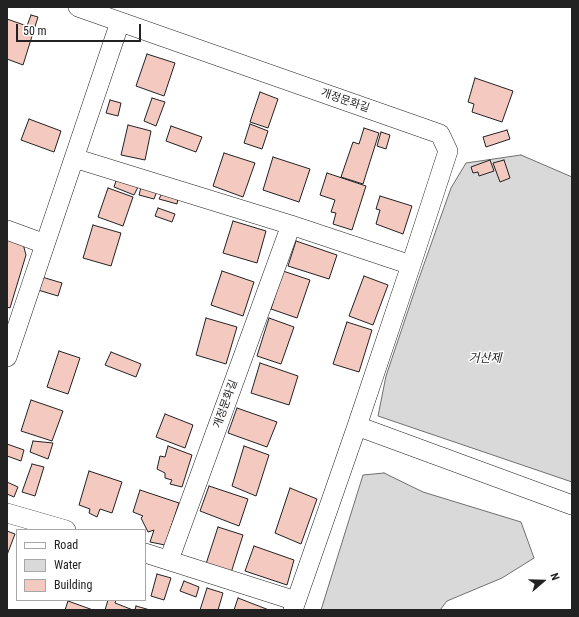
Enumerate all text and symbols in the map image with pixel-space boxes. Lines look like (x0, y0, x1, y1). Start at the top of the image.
scale bar (18, 16, 143, 42)
text: 50 m (23, 24, 47, 38)
street label: 개정문화길 (319, 87, 371, 115)
water label: 거산제 (468, 352, 502, 366)
street label: 개정문화길 (211, 378, 241, 430)
legend (16, 529, 146, 601)
text: Road (54, 538, 78, 552)
text: Water (54, 558, 82, 572)
north arrow (523, 561, 563, 601)
text: N (547, 571, 562, 582)
text: Building (54, 578, 92, 592)

